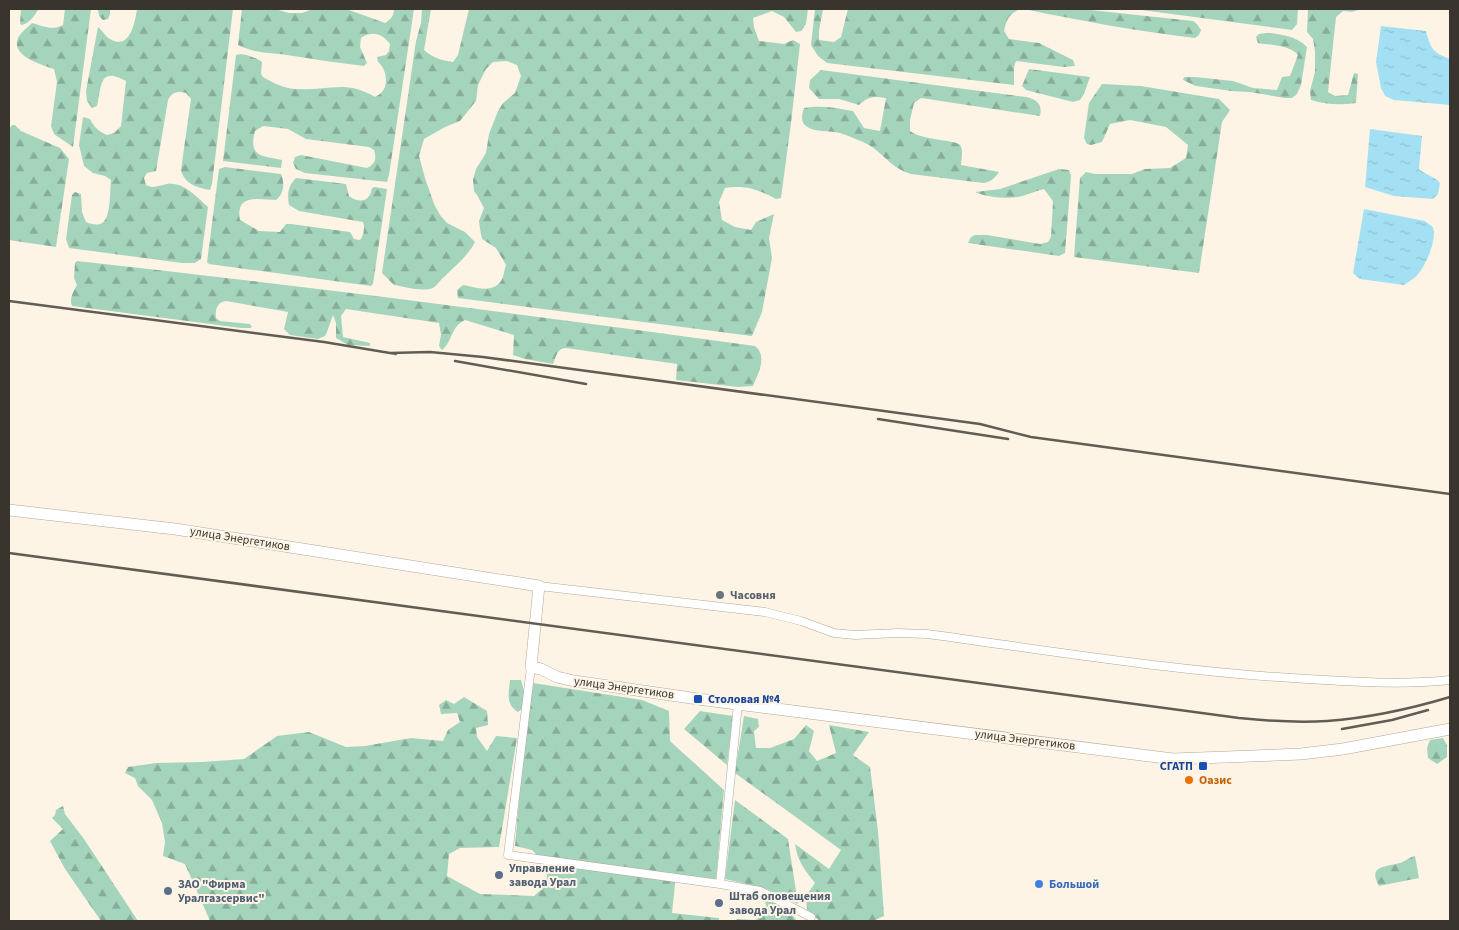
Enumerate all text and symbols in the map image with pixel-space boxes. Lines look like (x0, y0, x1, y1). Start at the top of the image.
street label: улица Энергетиков (189, 523, 291, 555)
place label: Часовня (730, 587, 776, 604)
marker: Часовня (714, 589, 726, 601)
street label: улица Энергетиков (573, 673, 675, 703)
place label: Столовая №4 (708, 691, 781, 708)
marker: Столовая №4 (692, 693, 704, 705)
street label: улица Энергетиков (974, 725, 1076, 755)
place label: СГАТП (1160, 758, 1193, 775)
marker: СГАТП (1197, 760, 1209, 772)
place label: Оазис (1199, 772, 1232, 789)
marker: Оазис (1183, 774, 1195, 786)
place label: Управление завода Урал (509, 860, 576, 891)
marker: Управление завода Урал (493, 869, 505, 881)
place label: ЗАО "Фирма Уралгазсервис" (178, 876, 265, 907)
place label: Большой (1049, 876, 1099, 893)
marker: Большой (1033, 878, 1045, 890)
marker: ЗАО "Фирма Уралгазсервис" (162, 885, 174, 897)
place label: Штаб оповещения завода Урал (729, 888, 831, 919)
marker: Штаб оповещения завода Урал (713, 897, 725, 909)

